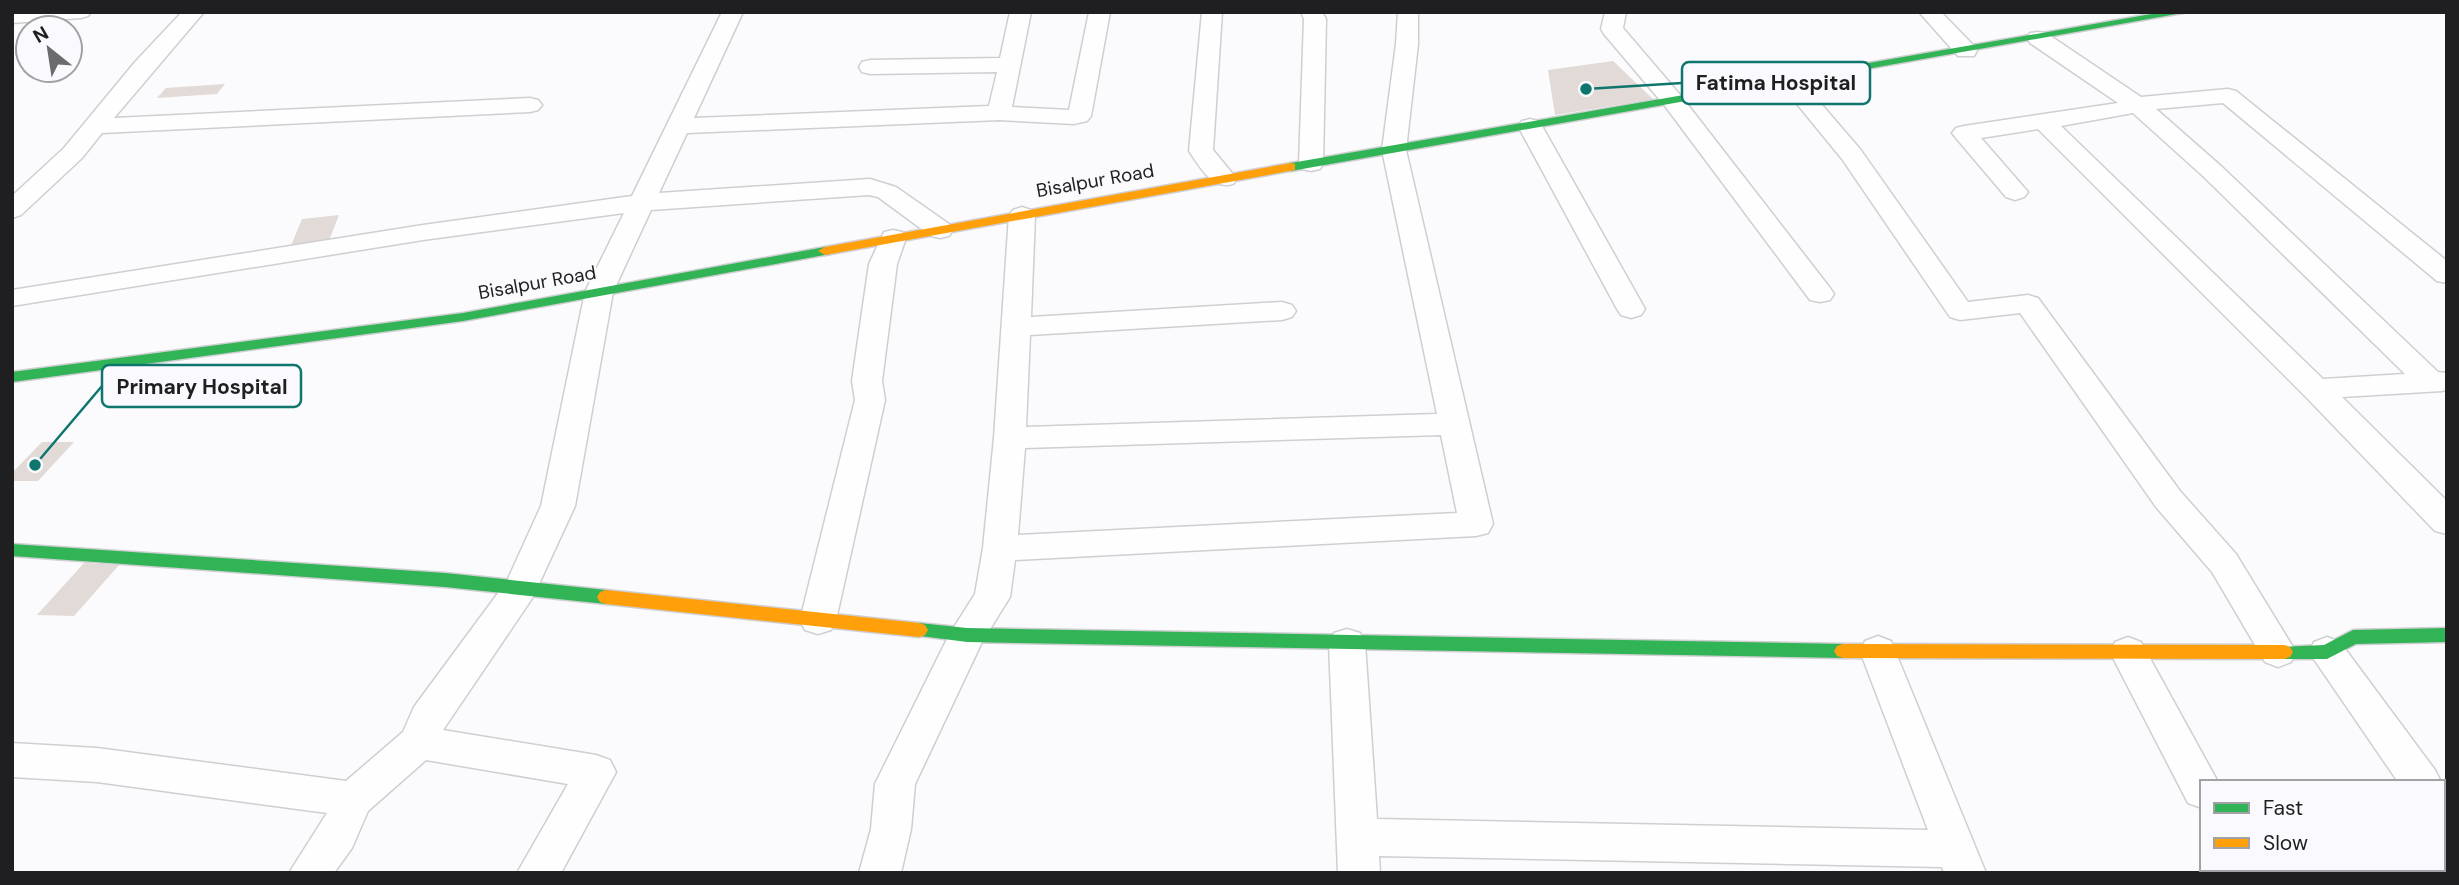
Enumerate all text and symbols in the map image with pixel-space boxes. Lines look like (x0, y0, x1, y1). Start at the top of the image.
north arrow (14, 14, 84, 84)
text: N (28, 20, 53, 49)
callout: Fatima Hospital (1682, 62, 1870, 104)
text: Fatima Hospital (1696, 69, 1856, 97)
street label: Bisalpur Road (1034, 158, 1156, 203)
street label: Bisalpur Road (476, 260, 598, 305)
callout: Primary Hospital (102, 365, 301, 407)
text: Primary Hospital (116, 373, 288, 401)
legend (2200, 780, 2445, 871)
text: Fast (2263, 794, 2303, 822)
text: Slow (2263, 829, 2308, 857)

